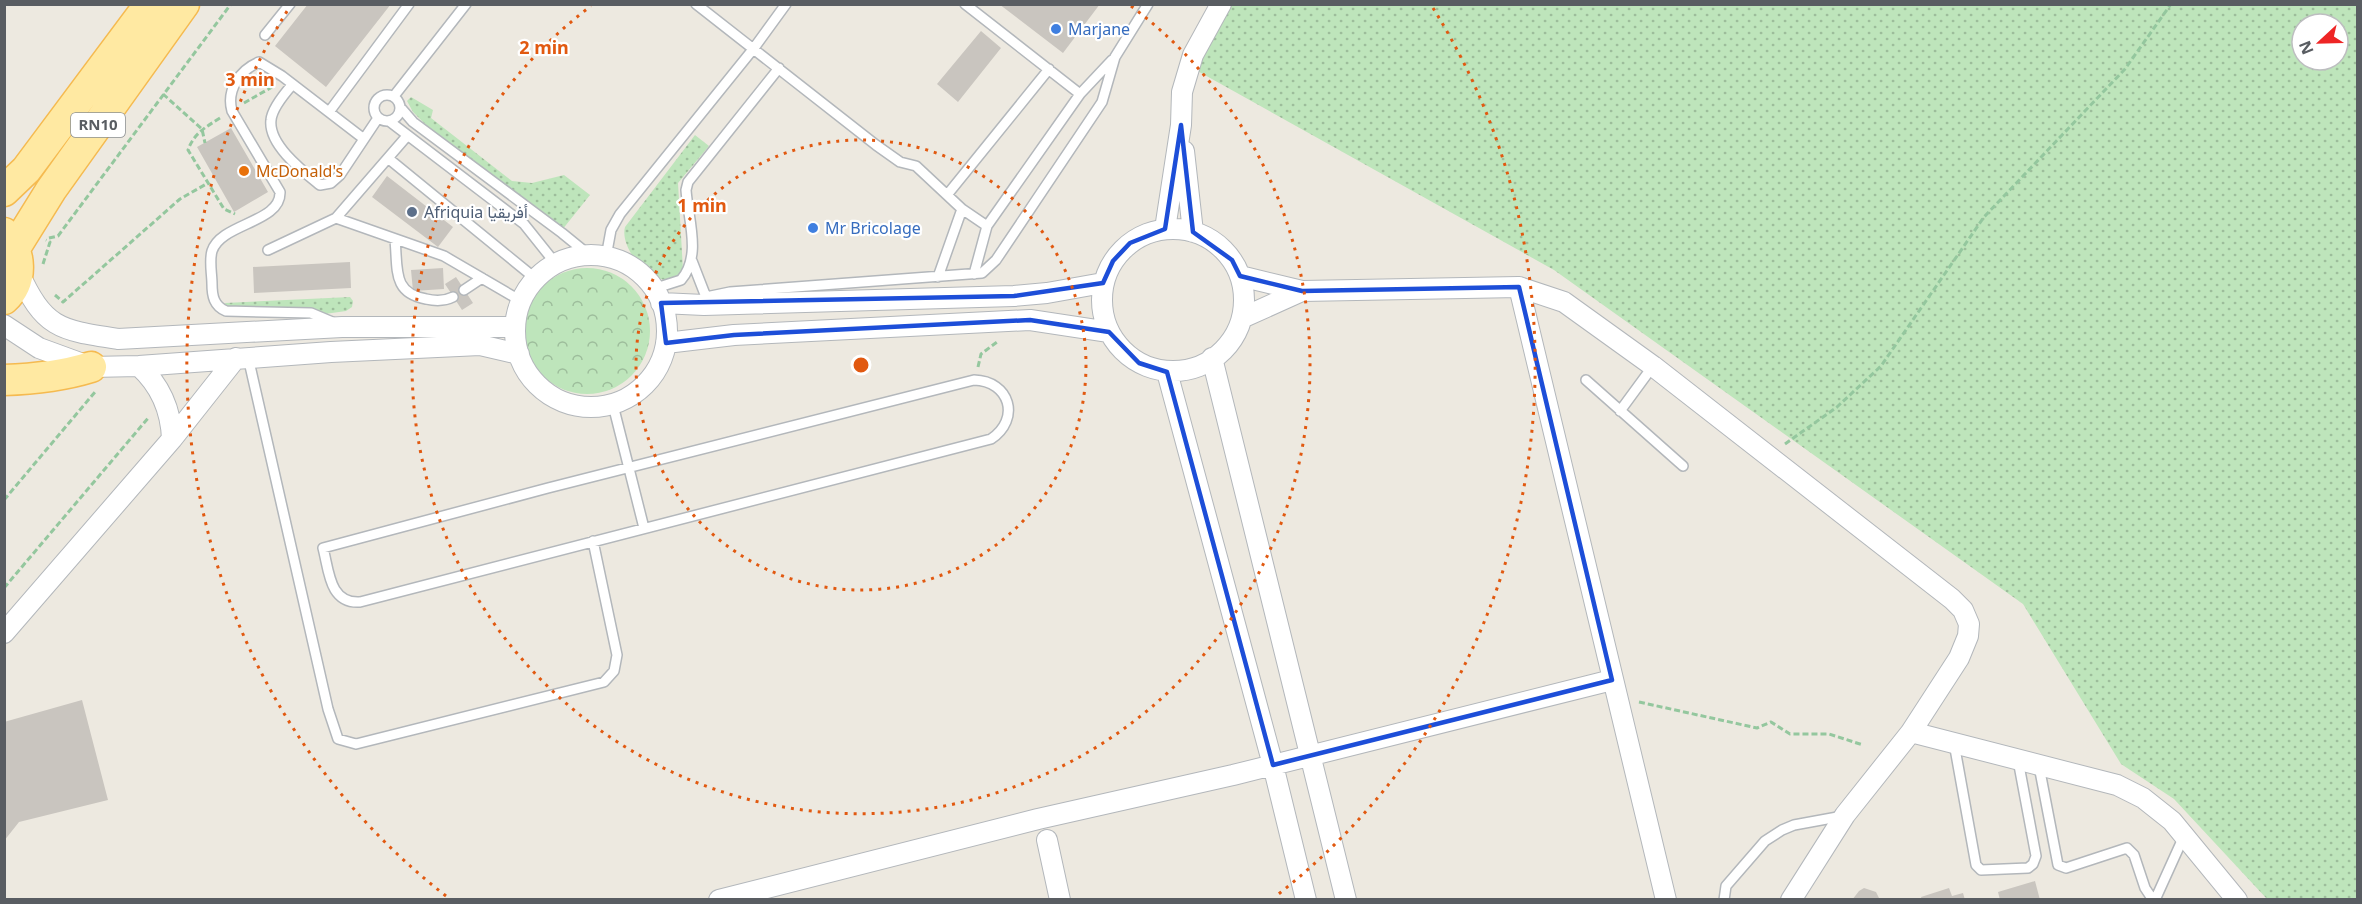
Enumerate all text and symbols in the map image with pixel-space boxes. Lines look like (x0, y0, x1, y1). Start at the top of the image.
north arrow (2290, 12, 2350, 72)
place label: Marjane (1068, 18, 1130, 40)
marker: Marjane (1049, 22, 1063, 36)
text: 2 min (519, 35, 569, 59)
text: N (2293, 37, 2319, 58)
text: 3 min (225, 67, 275, 91)
road number: RN10 (71, 113, 125, 137)
place label: McDonald's (256, 160, 343, 182)
marker: McDonald's (237, 164, 251, 178)
text: 1 min (677, 193, 727, 217)
place label: Afriquia أفريقيا (424, 201, 528, 223)
marker: Afriquia أفريقيا (405, 205, 419, 219)
place label: Mr Bricolage (825, 217, 921, 239)
marker: Mr Bricolage (806, 221, 820, 235)
centre of rings (851, 355, 871, 375)

